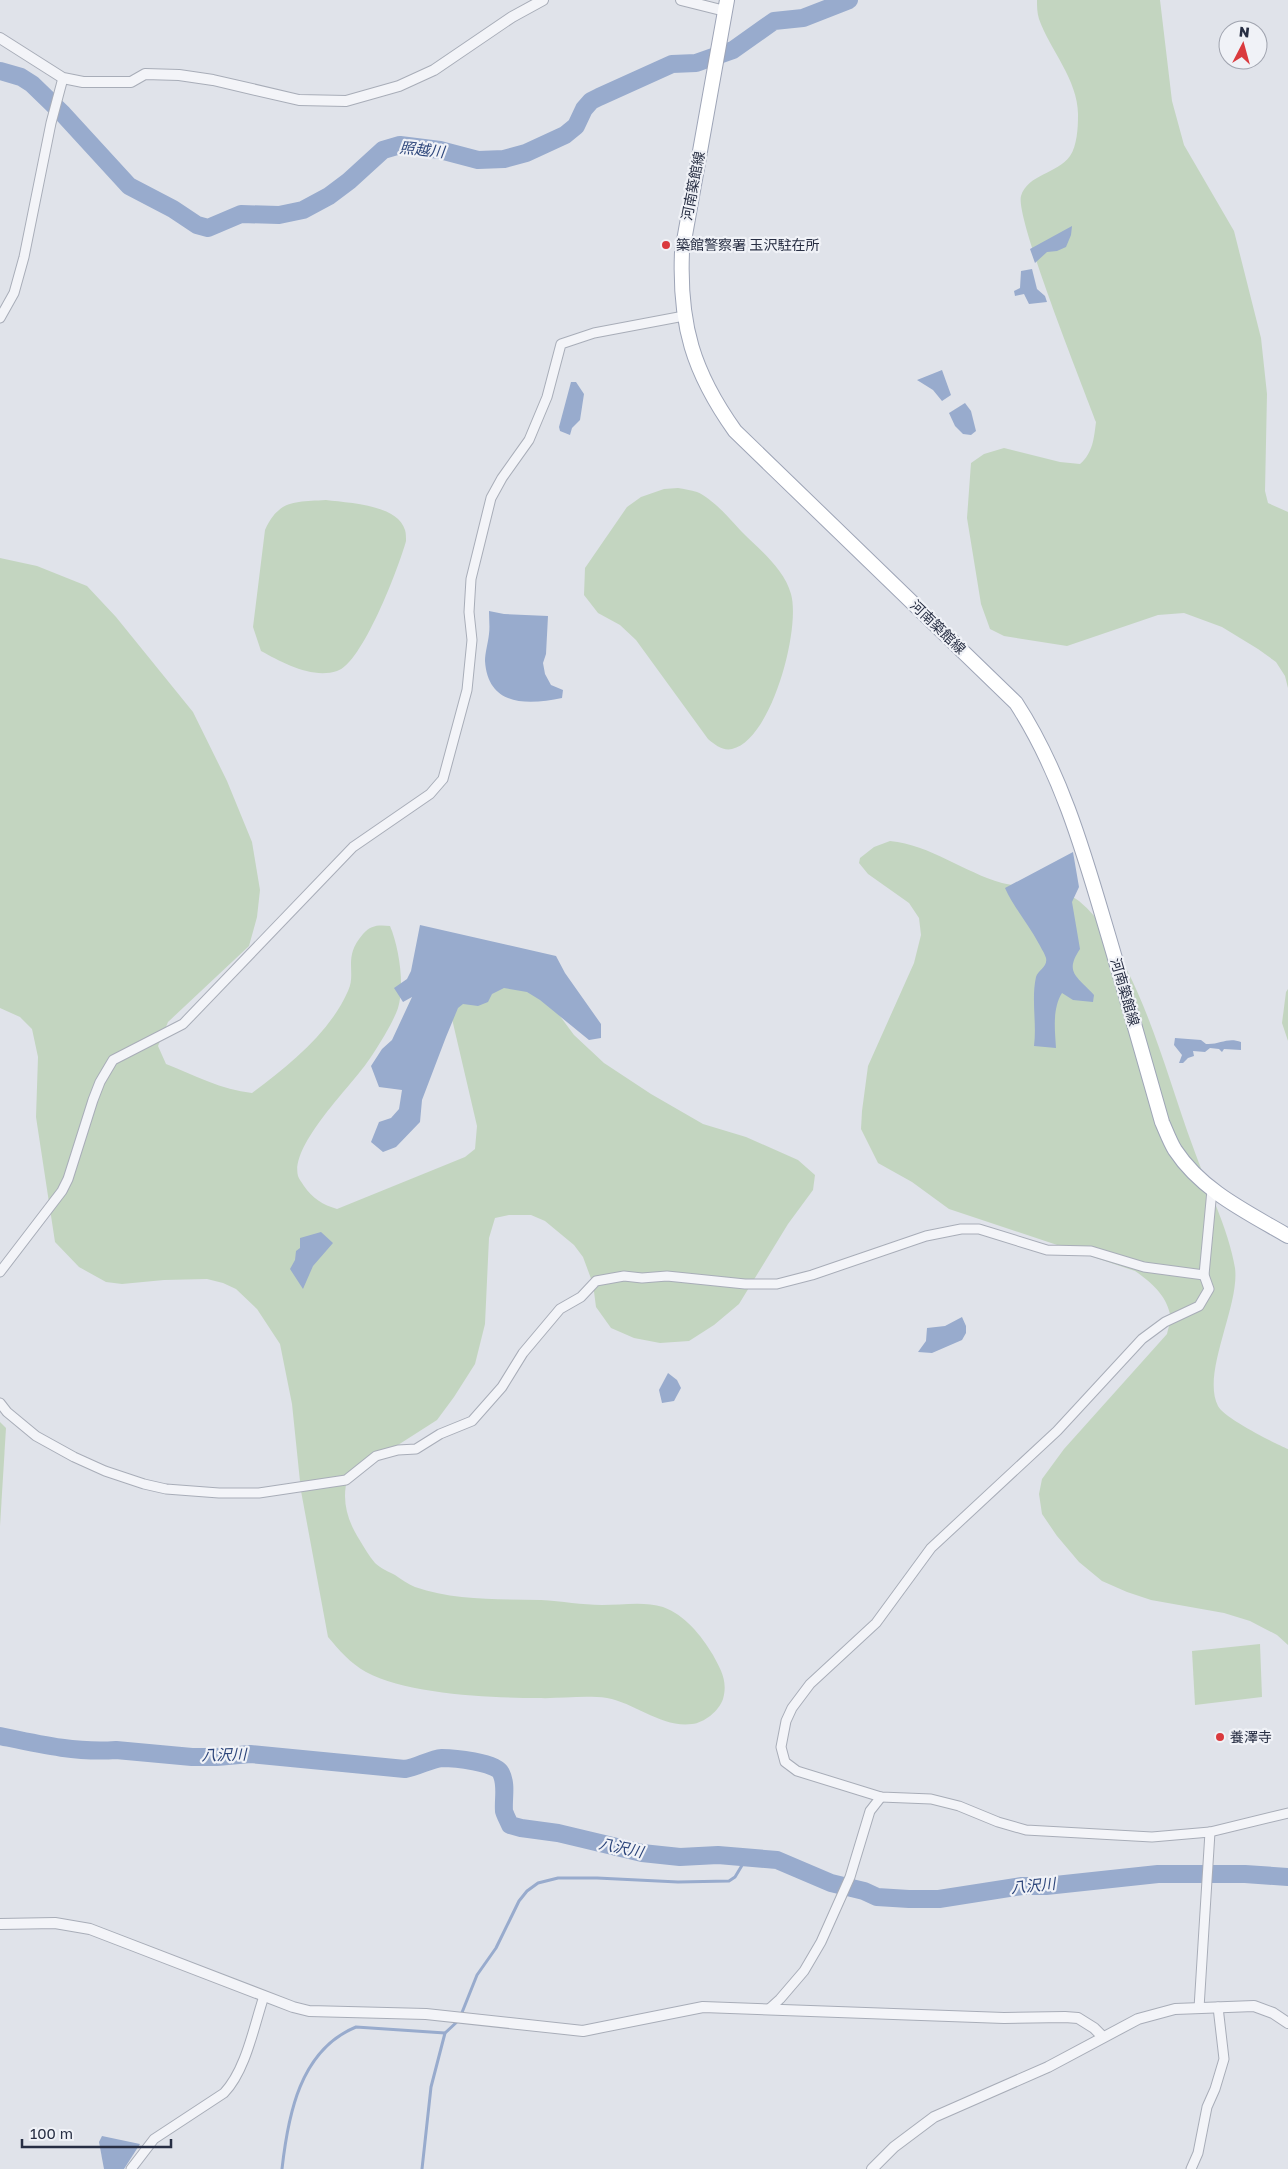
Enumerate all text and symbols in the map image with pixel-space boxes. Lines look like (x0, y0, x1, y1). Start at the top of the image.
north arrow (1218, 20, 1268, 70)
text: N (1238, 23, 1251, 41)
water label: 照越川 (399, 138, 447, 161)
street label: 河南築館線 (677, 150, 708, 222)
place label: 築館警察署 玉沢駐在所 (676, 236, 820, 253)
marker: 築館警察署 玉沢駐在所 (660, 239, 672, 251)
street label: 河南築館線 (907, 596, 969, 657)
street label: 河南築館線 (1108, 956, 1143, 1028)
place label: 養澤寺 (1230, 1728, 1272, 1745)
marker: 養澤寺 (1214, 1731, 1226, 1743)
water label: 八沢川 (201, 1745, 249, 1763)
water label: 八沢川 (597, 1834, 647, 1861)
water label: 八沢川 (1010, 1873, 1058, 1896)
scale bar (22, 2116, 171, 2148)
text: 100 m (30, 2124, 73, 2142)

